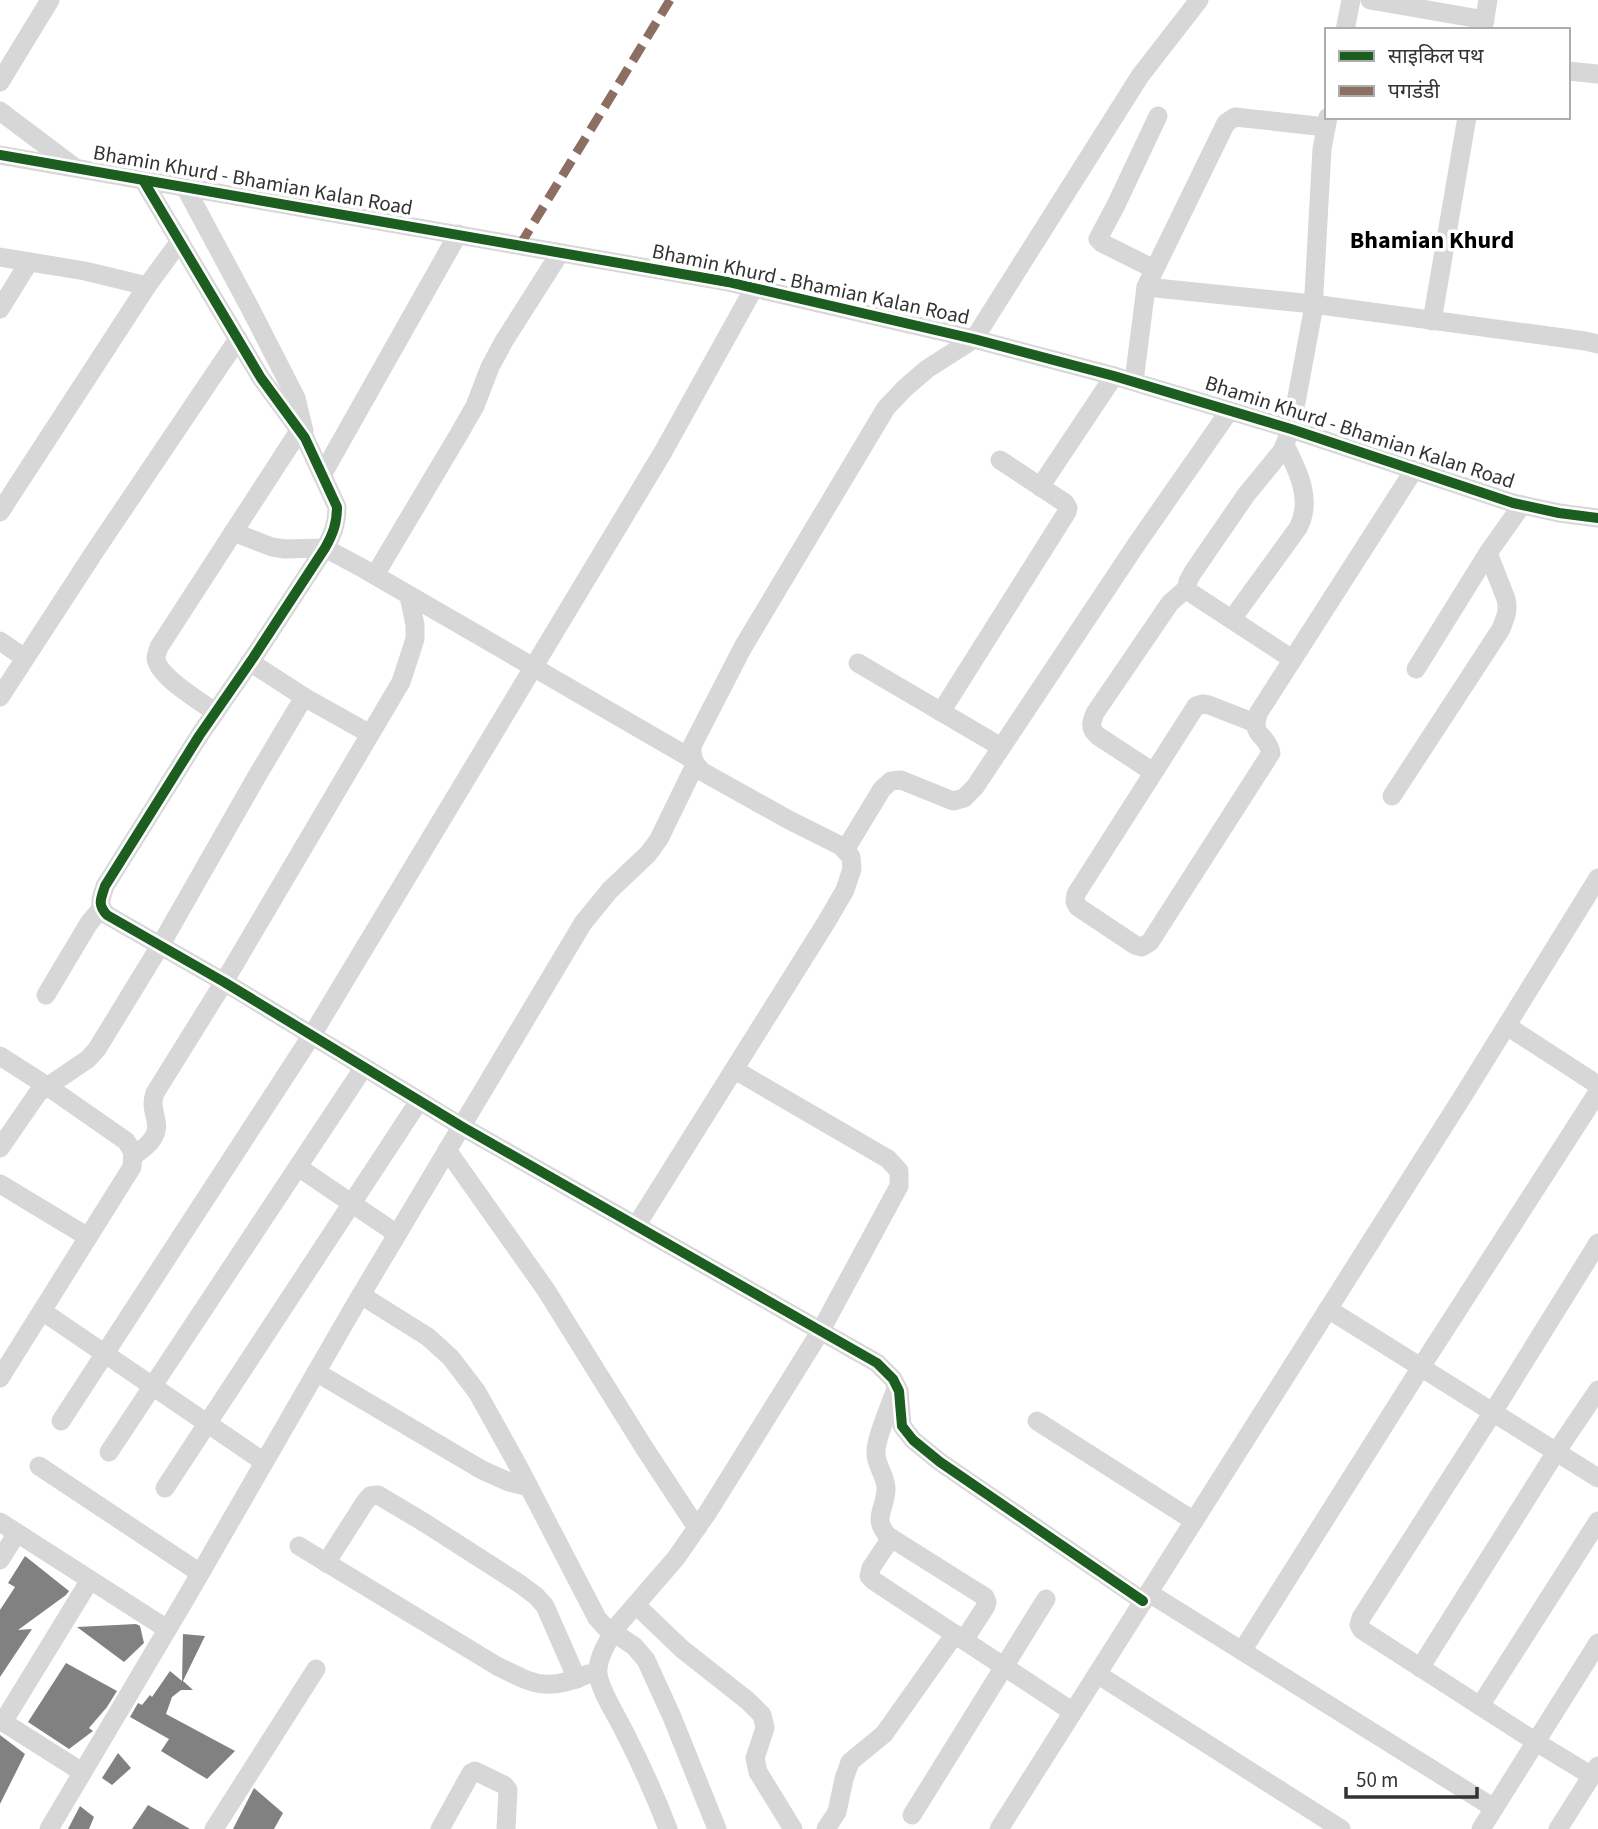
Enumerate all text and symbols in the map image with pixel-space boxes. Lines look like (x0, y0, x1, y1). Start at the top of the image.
legend (1325, 28, 1570, 119)
text: साइकिल पथ (1388, 41, 1484, 71)
text: पगडंडी (1388, 76, 1440, 106)
street label: Bhamin Khurd - Bhamian Kalan Road (91, 137, 415, 223)
district label: Bhamian Khurd (1350, 223, 1514, 258)
street label: Bhamin Khurd - Bhamian Kalan Road (649, 236, 973, 332)
street label: Bhamin Khurd - Bhamian Kalan Road (1201, 368, 1519, 496)
scale bar (1346, 1756, 1477, 1800)
text: 50 m (1356, 1765, 1398, 1795)

